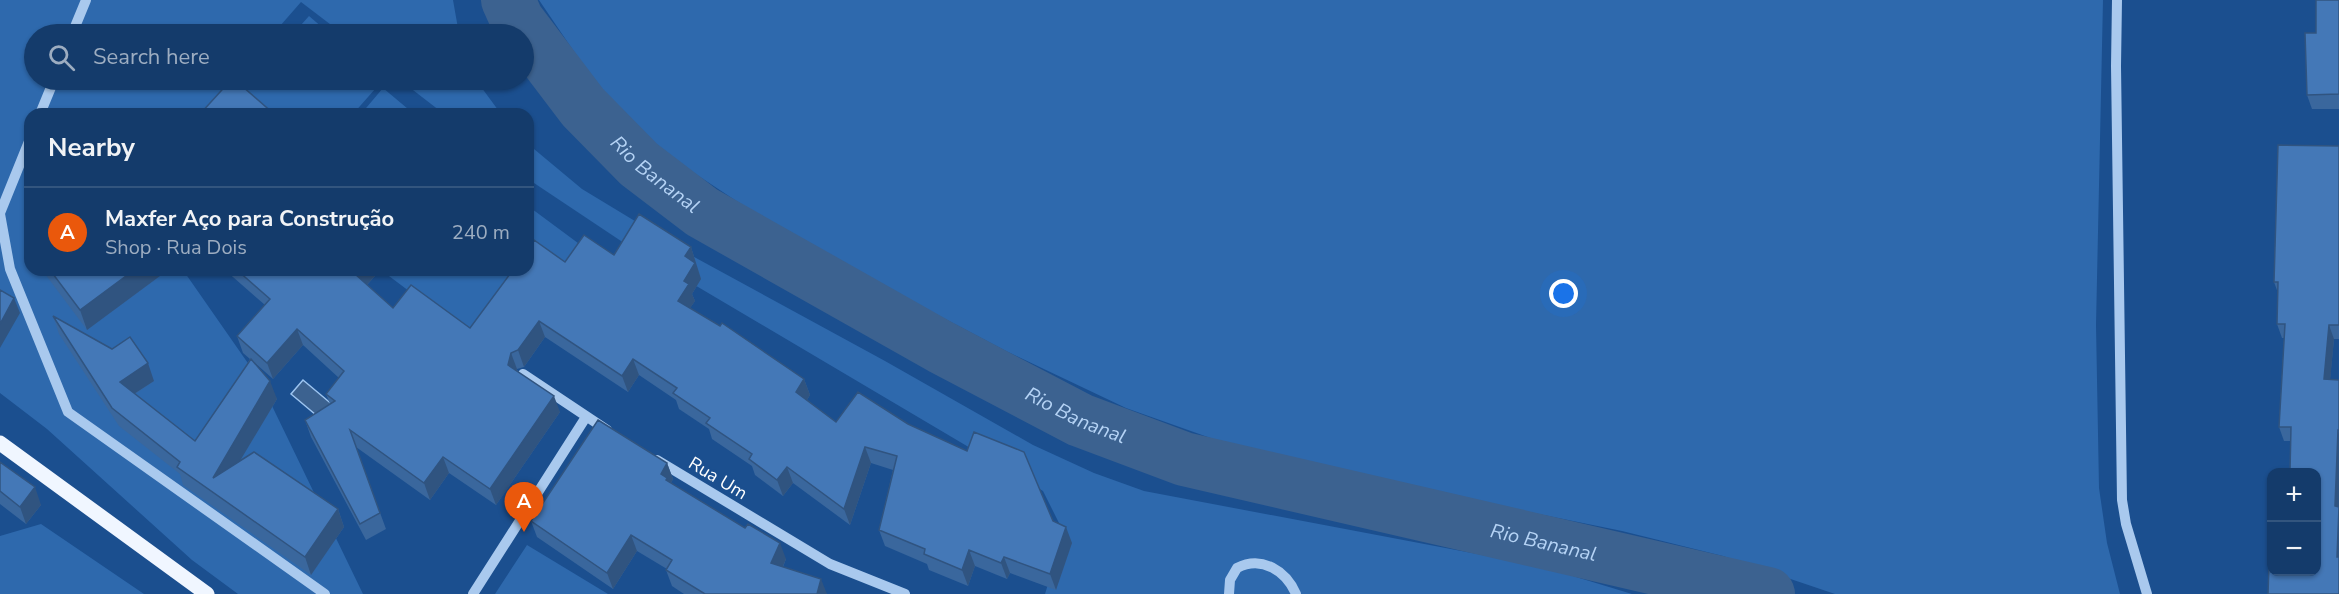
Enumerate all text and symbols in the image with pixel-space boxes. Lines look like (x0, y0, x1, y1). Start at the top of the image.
search box (24, 24, 534, 90)
icon: search (45, 41, 78, 74)
text: Search here (93, 42, 210, 72)
text: Nearby (48, 130, 135, 165)
water label: Rio Bananal (604, 130, 705, 220)
text: Maxfer Aço para Construção (105, 204, 394, 234)
text: A (60, 219, 75, 246)
text: 240 m (452, 219, 510, 246)
text: Shop · Rua Dois (105, 234, 247, 261)
your location (1549, 279, 1578, 308)
water label: Rio Bananal (1020, 381, 1130, 450)
street label: Rua Um (684, 451, 752, 505)
map controls (2267, 468, 2321, 576)
button: + (2267, 468, 2321, 522)
pin: A (504, 482, 544, 532)
water label: Rio Bananal (1488, 517, 1599, 568)
button: − (2267, 522, 2321, 576)

